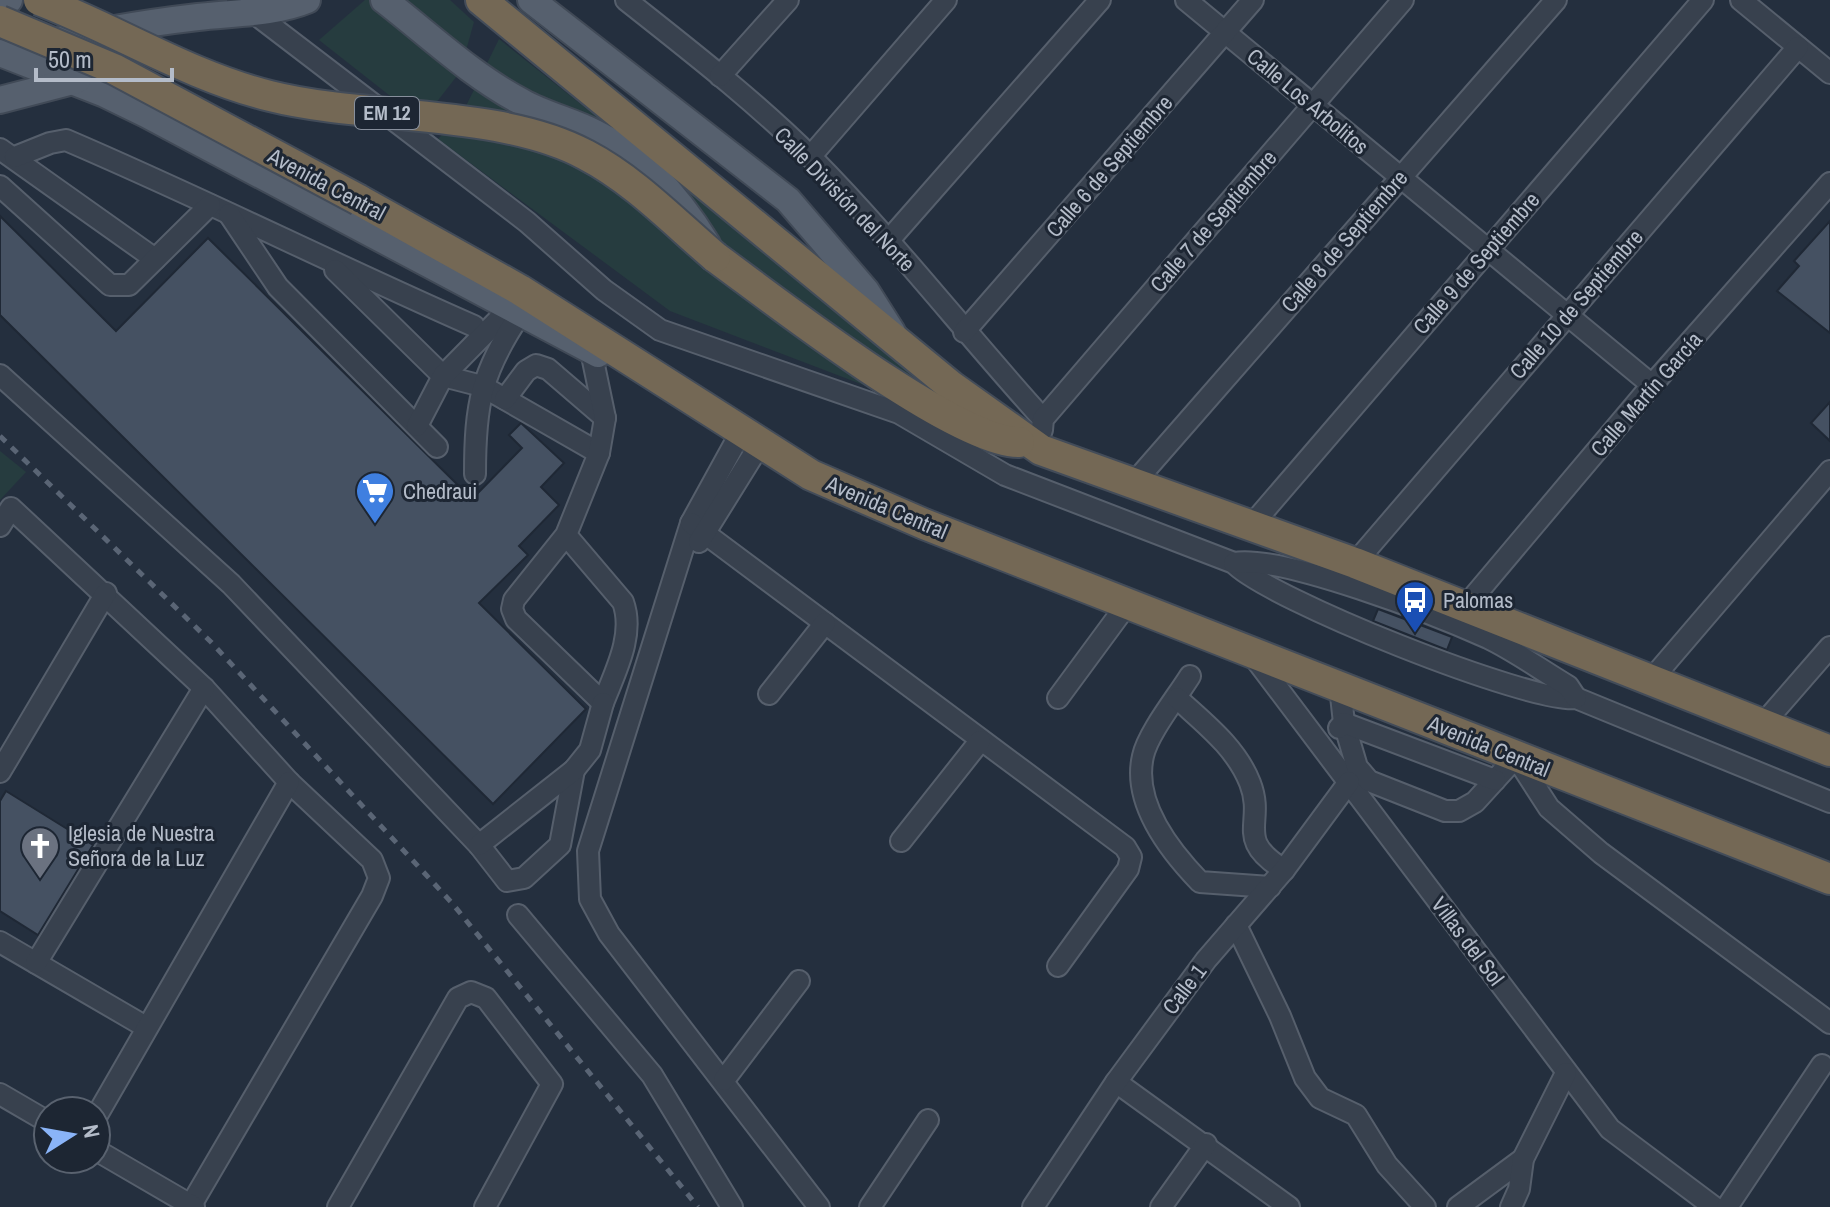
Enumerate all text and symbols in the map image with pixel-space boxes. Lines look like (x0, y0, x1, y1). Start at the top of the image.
scale bar (36, 32, 172, 82)
street label: Calle Los Arbolitos (1241, 41, 1375, 161)
text: 50 m (48, 43, 92, 75)
street label: Calle 6 de Septiembre (1039, 88, 1179, 244)
road number: EM 12 (355, 97, 419, 129)
street label: Calle División del Norte (768, 120, 922, 278)
street label: Avenida Central (262, 140, 391, 228)
street label: Calle 7 de Septiembre (1143, 143, 1283, 299)
street label: Calle 8 de Septiembre (1274, 163, 1414, 319)
street label: Calle 9 de Septiembre (1406, 185, 1546, 341)
street label: Calle 10 de Septiembre (1503, 223, 1649, 385)
street label: Calle Martín García (1583, 325, 1709, 463)
street label: Avenida Central (821, 468, 952, 546)
supermarket icon: Chedraui (354, 470, 396, 525)
place label: Chedraui (403, 476, 477, 506)
bus stop icon: Palomas (1394, 579, 1436, 634)
place label: Palomas (1443, 585, 1513, 615)
street label: Avenida Central (1423, 708, 1554, 784)
place label: Iglesia de Nuestra Señora de la Luz (68, 818, 214, 873)
church icon: Iglesia de Nuestra Señora de la Luz (19, 825, 61, 880)
street label: Villas del Sol (1425, 890, 1511, 992)
street label: Calle 1 (1155, 958, 1213, 1020)
north arrow (32, 1095, 112, 1175)
text: N (76, 1122, 108, 1140)

